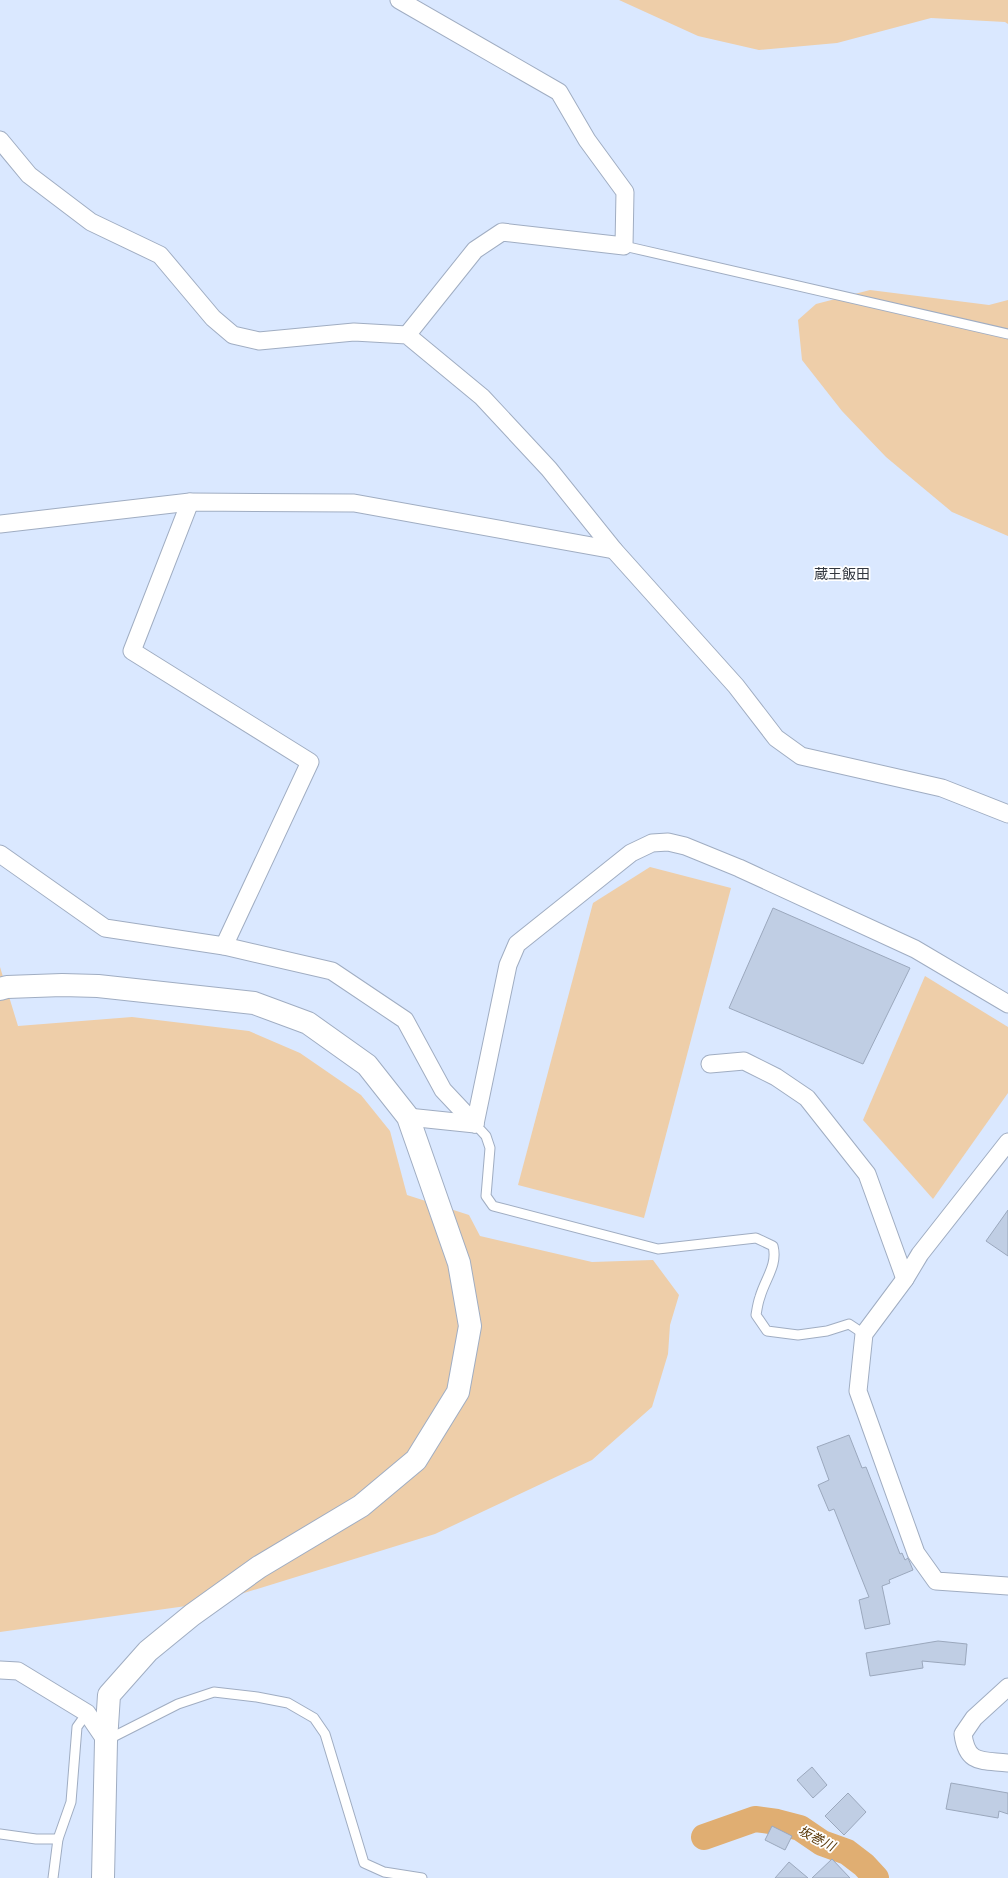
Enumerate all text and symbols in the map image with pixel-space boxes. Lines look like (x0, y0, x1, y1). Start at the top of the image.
district label: 蔵王飯田 (814, 565, 870, 584)
water label: 坂巻川 (795, 1822, 840, 1857)

